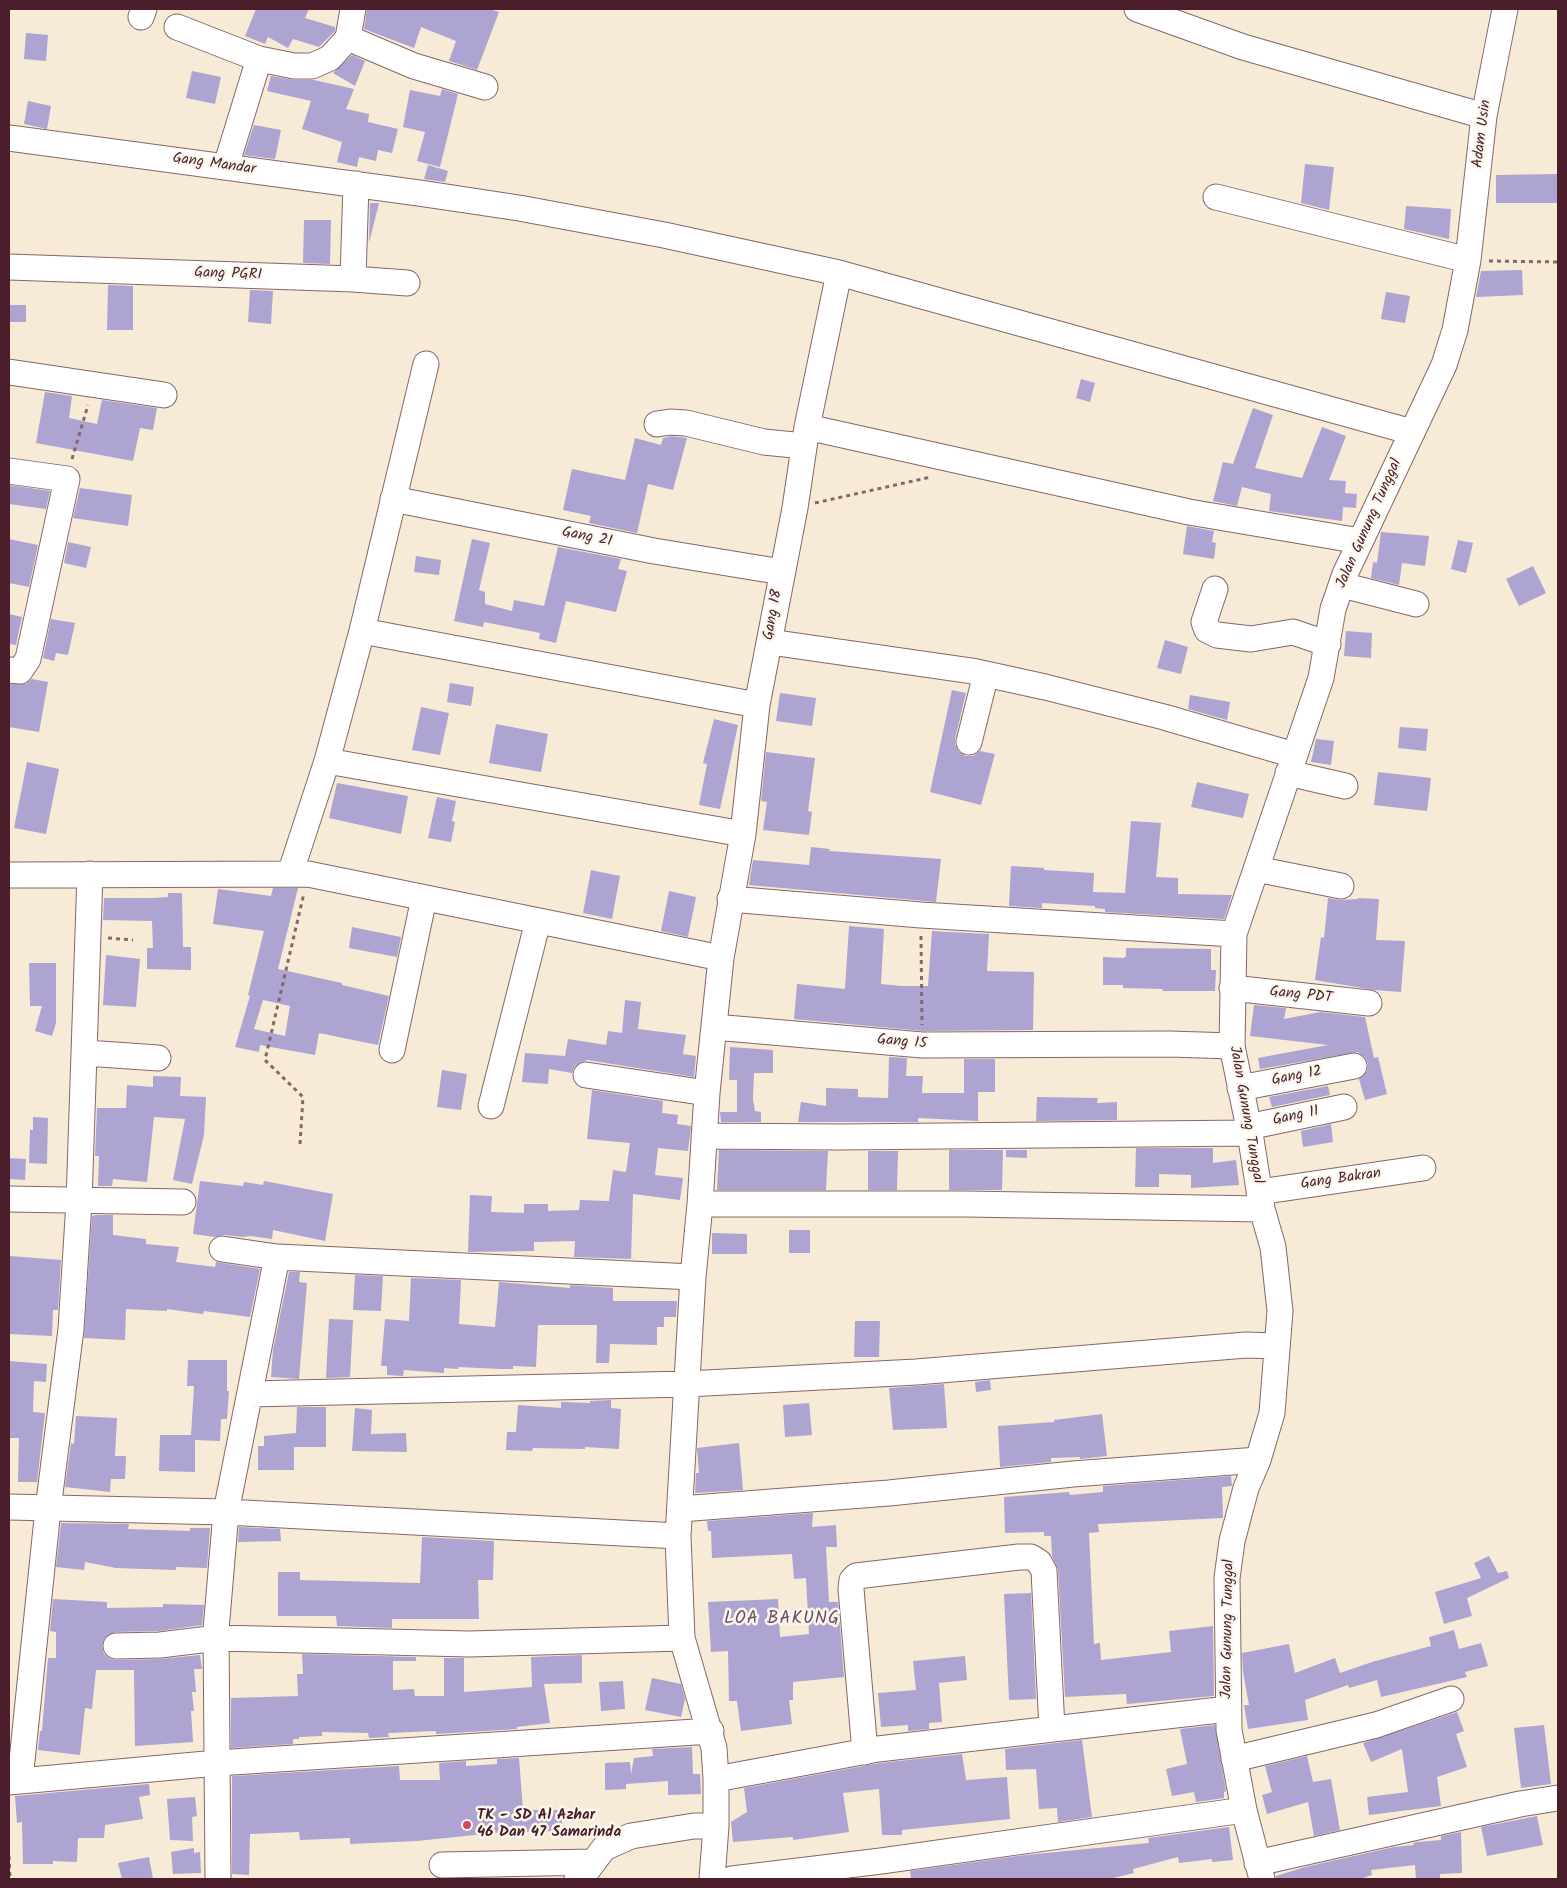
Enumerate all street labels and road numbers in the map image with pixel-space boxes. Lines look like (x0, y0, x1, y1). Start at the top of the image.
street label: Adam Usin (1470, 99, 1496, 169)
street label: Gang Mandar (171, 150, 257, 180)
street label: Gang PGRI (194, 265, 262, 285)
street label: Jalan Gunung Tunggal (1333, 457, 1407, 591)
street label: Gang 21 (560, 524, 614, 552)
street label: Gang 18 (761, 588, 787, 642)
street label: Gang PDT (1269, 984, 1333, 1008)
street label: Gang 15 (876, 1032, 928, 1054)
street label: Jalan Gunung Tunggal (1224, 1045, 1266, 1185)
street label: Gang 12 (1270, 1063, 1324, 1091)
street label: Gang 11 (1271, 1103, 1321, 1131)
street label: Gang Bakran (1300, 1165, 1382, 1195)
street label: Jalan Gunung Tunggal (1219, 1559, 1239, 1699)

